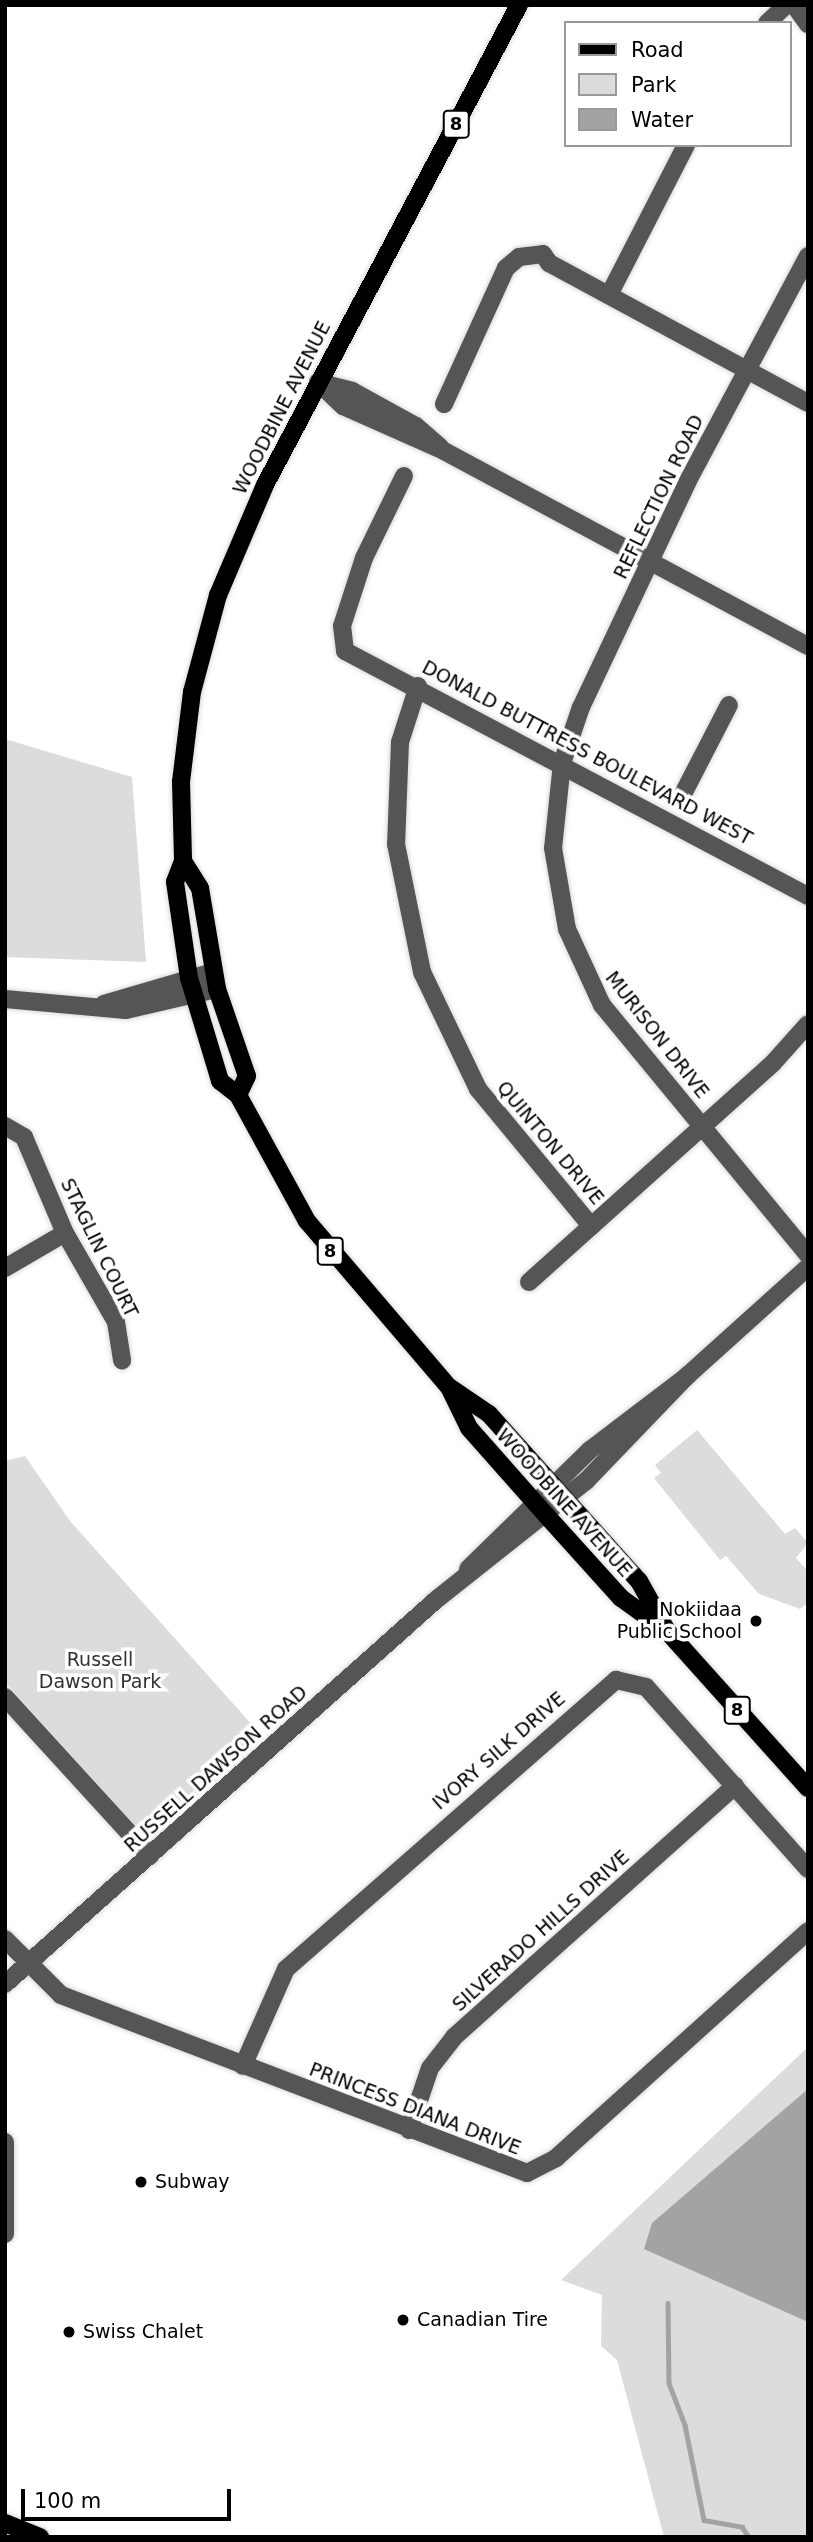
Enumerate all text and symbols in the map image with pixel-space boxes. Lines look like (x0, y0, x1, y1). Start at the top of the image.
legend (564, 21, 792, 147)
text: Road (631, 38, 684, 62)
text: Park (631, 73, 676, 97)
text: Water (631, 108, 693, 132)
road number: 8 (442, 110, 470, 139)
street label: WOODBINE AVENUE (228, 318, 336, 498)
street label: REFLECTION ROAD (609, 411, 709, 583)
street label: DONALD BUTTRESS BOULEVARD WEST (418, 656, 756, 850)
street label: MURISON DRIVE (600, 967, 714, 1103)
street label: QUINTON DRIVE (492, 1077, 608, 1209)
street label: STAGLIN COURT (56, 1175, 142, 1321)
road number: 8 (316, 1236, 344, 1266)
street label: WOODBINE AVENUE (492, 1424, 636, 1582)
place label: Nokiidaa Public School (617, 1599, 742, 1643)
marker: Nokiidaa Public School (748, 1613, 764, 1629)
park label: Russell Dawson Park (39, 1649, 161, 1693)
street label: RUSSELL DAWSON ROAD (120, 1681, 312, 1857)
street label: IVORY SILK DRIVE (428, 1687, 570, 1815)
road number: 8 (723, 1695, 751, 1724)
street label: SILVERADO HILLS DRIVE (448, 1846, 634, 2016)
street label: PRINCESS DIANA DRIVE (306, 2058, 524, 2160)
place label: Subway (155, 2171, 230, 2193)
marker: Subway (133, 2174, 149, 2190)
place label: Canadian Tire (417, 2309, 548, 2331)
marker: Canadian Tire (395, 2312, 411, 2328)
place label: Swiss Chalet (83, 2321, 203, 2343)
marker: Swiss Chalet (61, 2324, 77, 2340)
scale bar (24, 2476, 234, 2520)
text: 100 m (34, 2489, 101, 2513)

